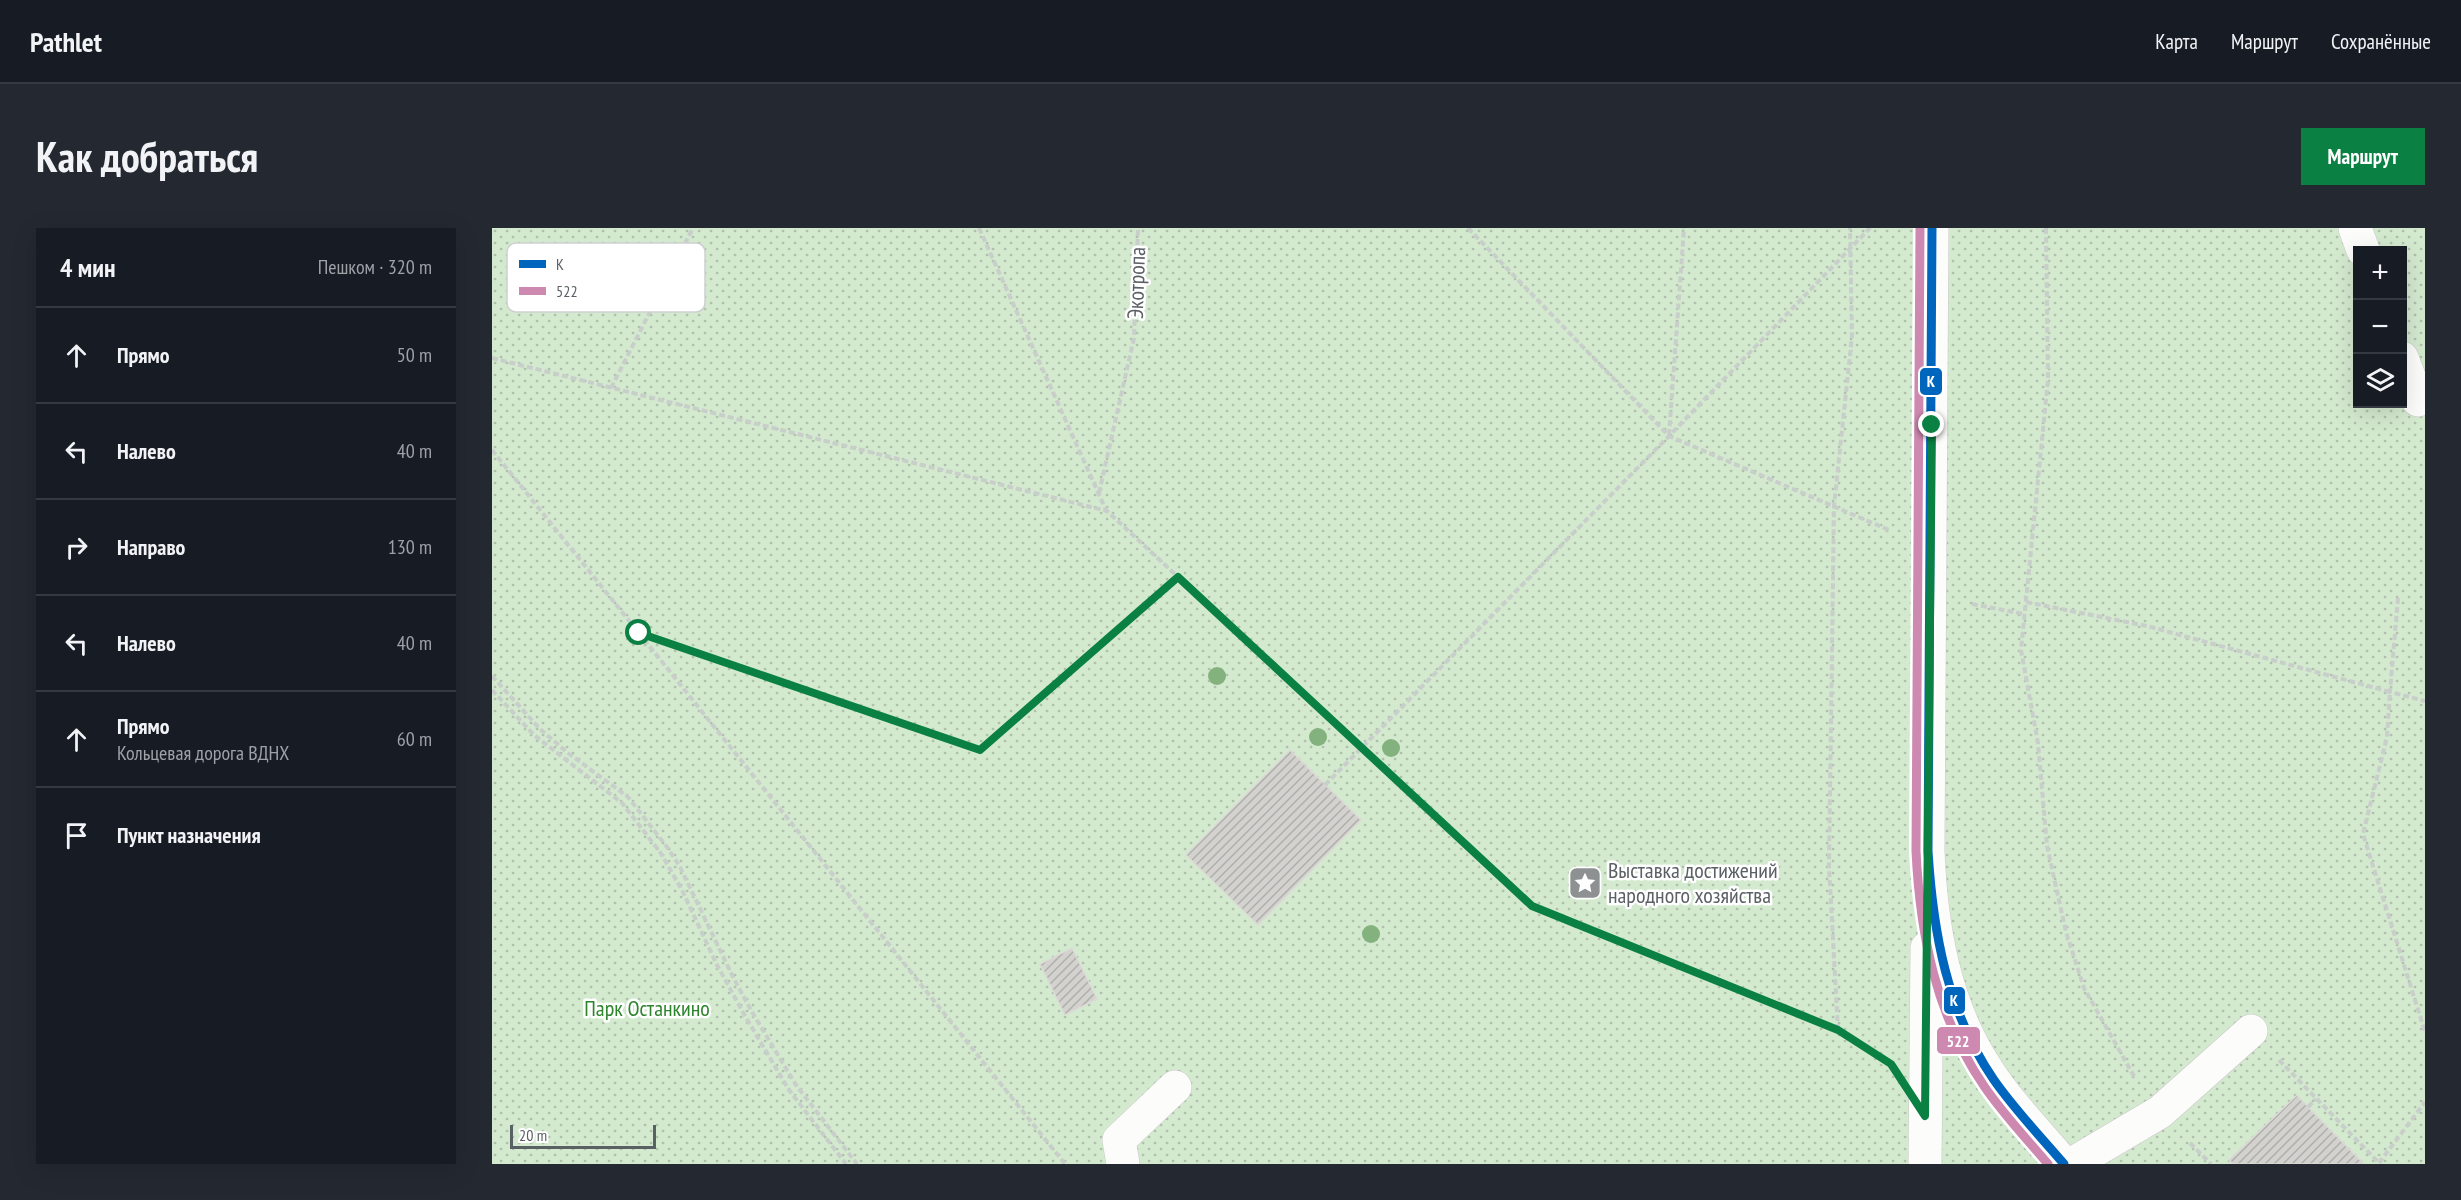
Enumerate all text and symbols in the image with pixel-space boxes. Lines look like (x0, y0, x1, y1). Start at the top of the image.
text: Pathlet (30, 23, 102, 60)
text: Карта (2155, 28, 2198, 55)
text: Маршрут (2231, 28, 2298, 55)
text: Сохранённые (2331, 28, 2431, 55)
button: Маршрут (2301, 128, 2425, 185)
text: Как добраться (36, 129, 258, 184)
legend (507, 243, 705, 312)
street label: Экотропа (1121, 246, 1151, 320)
map controls (2353, 246, 2407, 408)
button: + (2353, 246, 2407, 300)
text: 4 мин (60, 251, 115, 284)
text: Пешком · 320 m (318, 254, 432, 280)
text: К (556, 254, 564, 274)
text: 522 (556, 281, 578, 301)
button: − (2353, 300, 2407, 354)
icon: ahead (60, 339, 93, 372)
text: Прямо (117, 341, 170, 369)
text: 50 m (397, 342, 432, 368)
button: layers (2353, 354, 2407, 408)
line badge: К (1919, 367, 1943, 396)
text: К (1927, 371, 1936, 391)
route end (1918, 411, 1944, 437)
icon: left (60, 435, 93, 468)
text: Налево (117, 437, 176, 465)
text: 40 m (397, 438, 432, 464)
icon: right (60, 531, 93, 564)
text: Направо (117, 533, 185, 561)
text: 130 m (388, 534, 432, 560)
route start (625, 619, 651, 645)
icon: left (60, 627, 93, 660)
text: Налево (117, 629, 176, 657)
text: 40 m (397, 630, 432, 656)
text: Прямо (117, 712, 170, 740)
icon: ahead (60, 723, 93, 756)
text: 60 m (397, 726, 432, 752)
text: Кольцевая дорога ВДНХ (117, 740, 289, 766)
icon: arrive (60, 819, 93, 852)
text: Пункт назначения (117, 821, 261, 849)
place label: Выставка достижений народного хозяйства (1608, 856, 1778, 909)
place icon: Выставка достижений народного хозяйства (1567, 865, 1603, 901)
line badge: К (1943, 986, 1966, 1015)
text: К (1950, 990, 1959, 1010)
park label: Парк Останкино (584, 994, 710, 1022)
line badge: 522 (1936, 1026, 1981, 1055)
text: 522 (1947, 1031, 1969, 1051)
scale bar (510, 1122, 656, 1150)
text: 20 m (519, 1125, 547, 1145)

